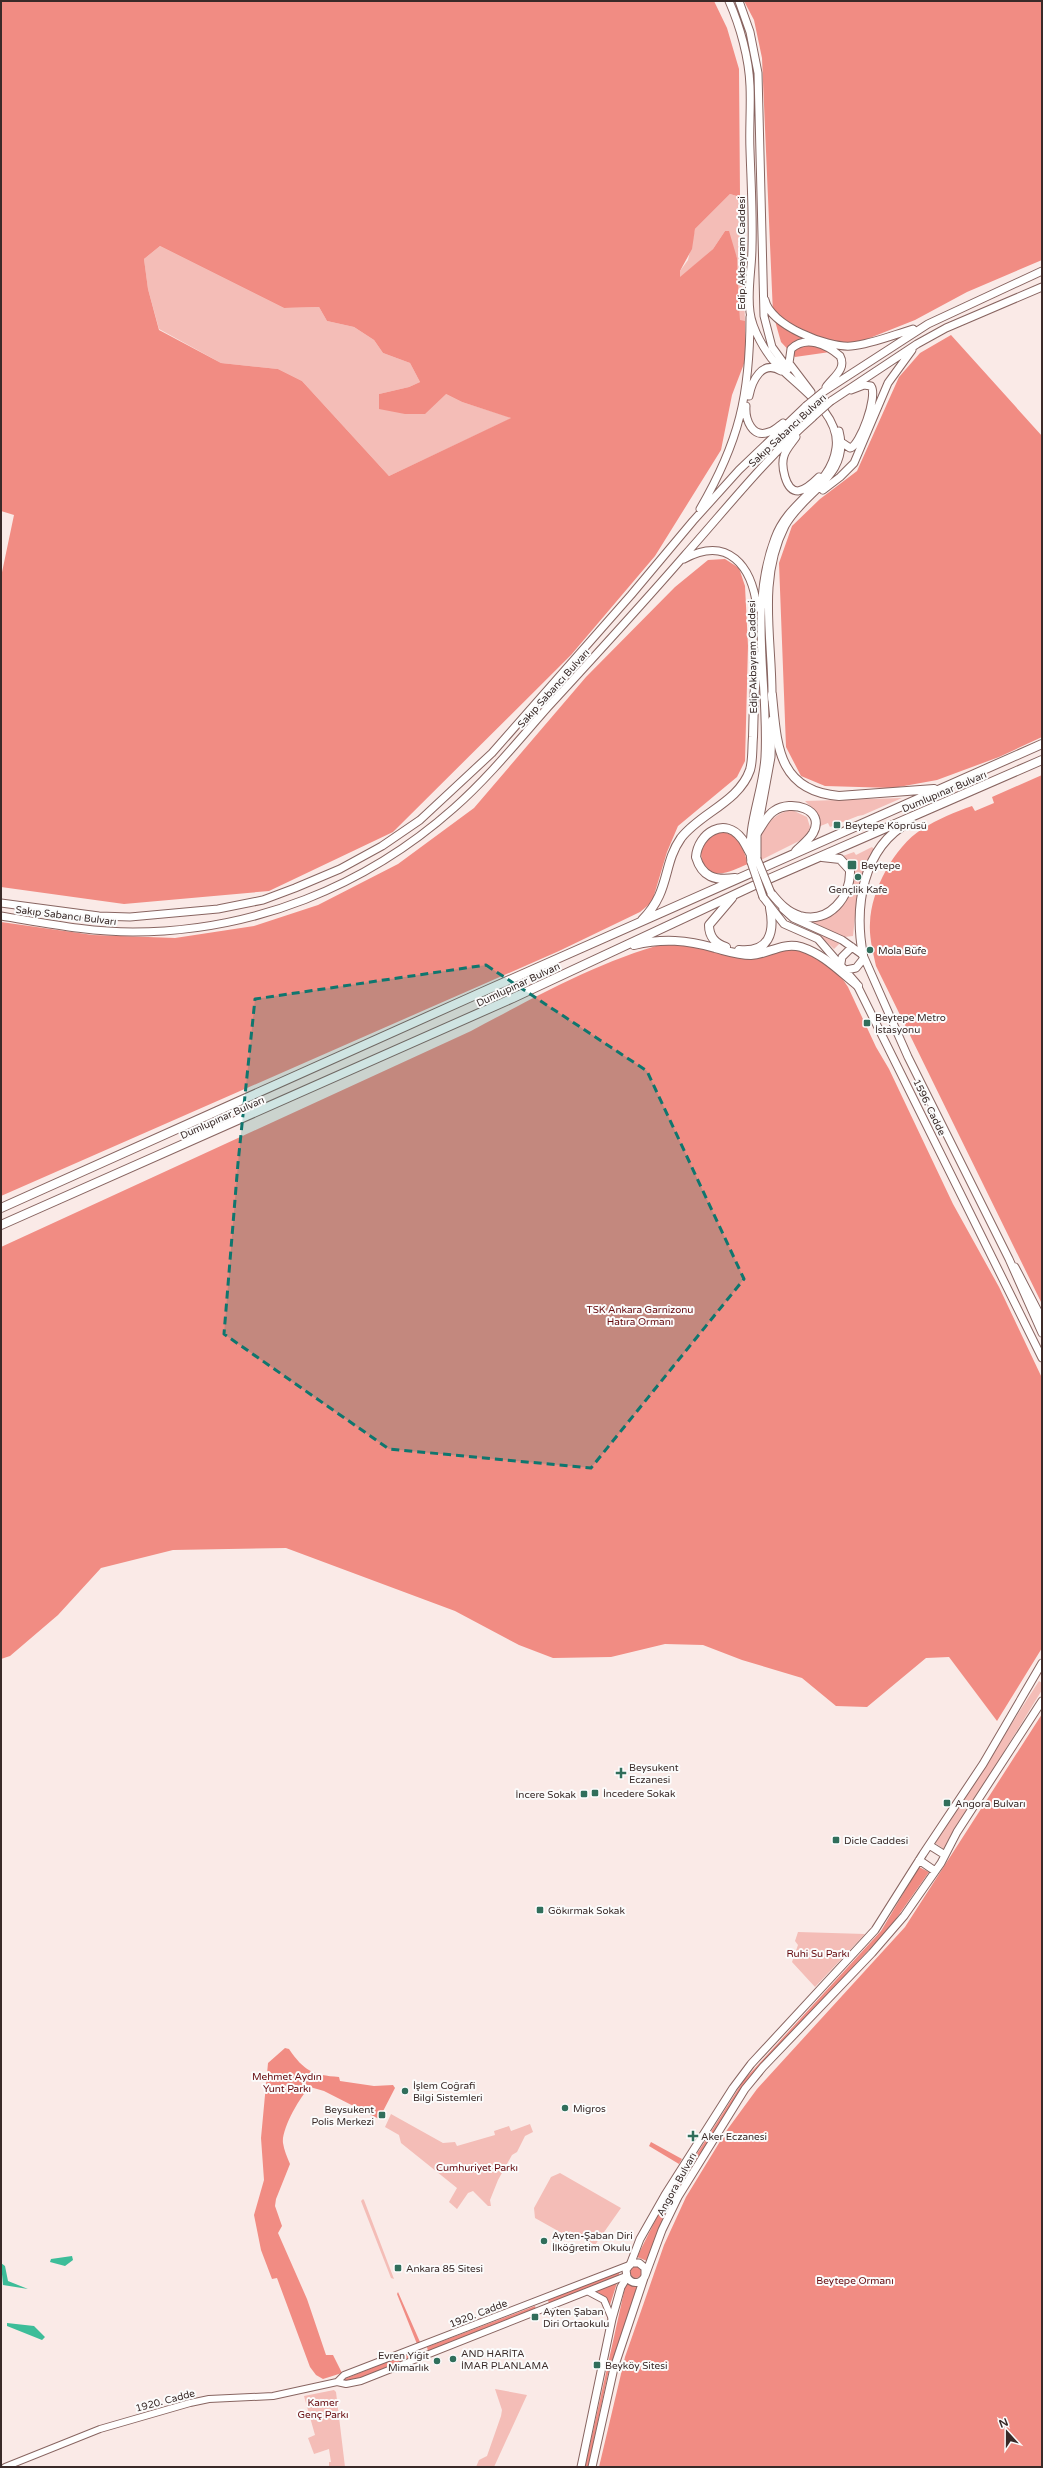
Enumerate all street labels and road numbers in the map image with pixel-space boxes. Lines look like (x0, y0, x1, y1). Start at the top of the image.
street label: Edip Akbayram Caddesi (736, 196, 748, 310)
street label: Sakıp Sabancı Bulvarı (746, 392, 829, 470)
street label: Edip Akbayram Caddesi (746, 600, 760, 714)
street label: Sakıp Sabancı Bulvarı (515, 647, 592, 730)
street label: Dumlupınar Bulvarı (900, 769, 989, 815)
street label: Sakıp Sabancı Bulvarı (15, 904, 117, 928)
street label: Dumlupınar Bulvarı (475, 960, 562, 1010)
street label: 1596. Cadde (910, 1077, 948, 1138)
street label: Dumlupınar Bulvarı (178, 1094, 266, 1142)
street label: Angora Bulvarı (655, 2151, 699, 2218)
street label: 1920. Cadde (448, 2297, 509, 2330)
street label: 1920. Cadde (134, 2387, 197, 2415)

